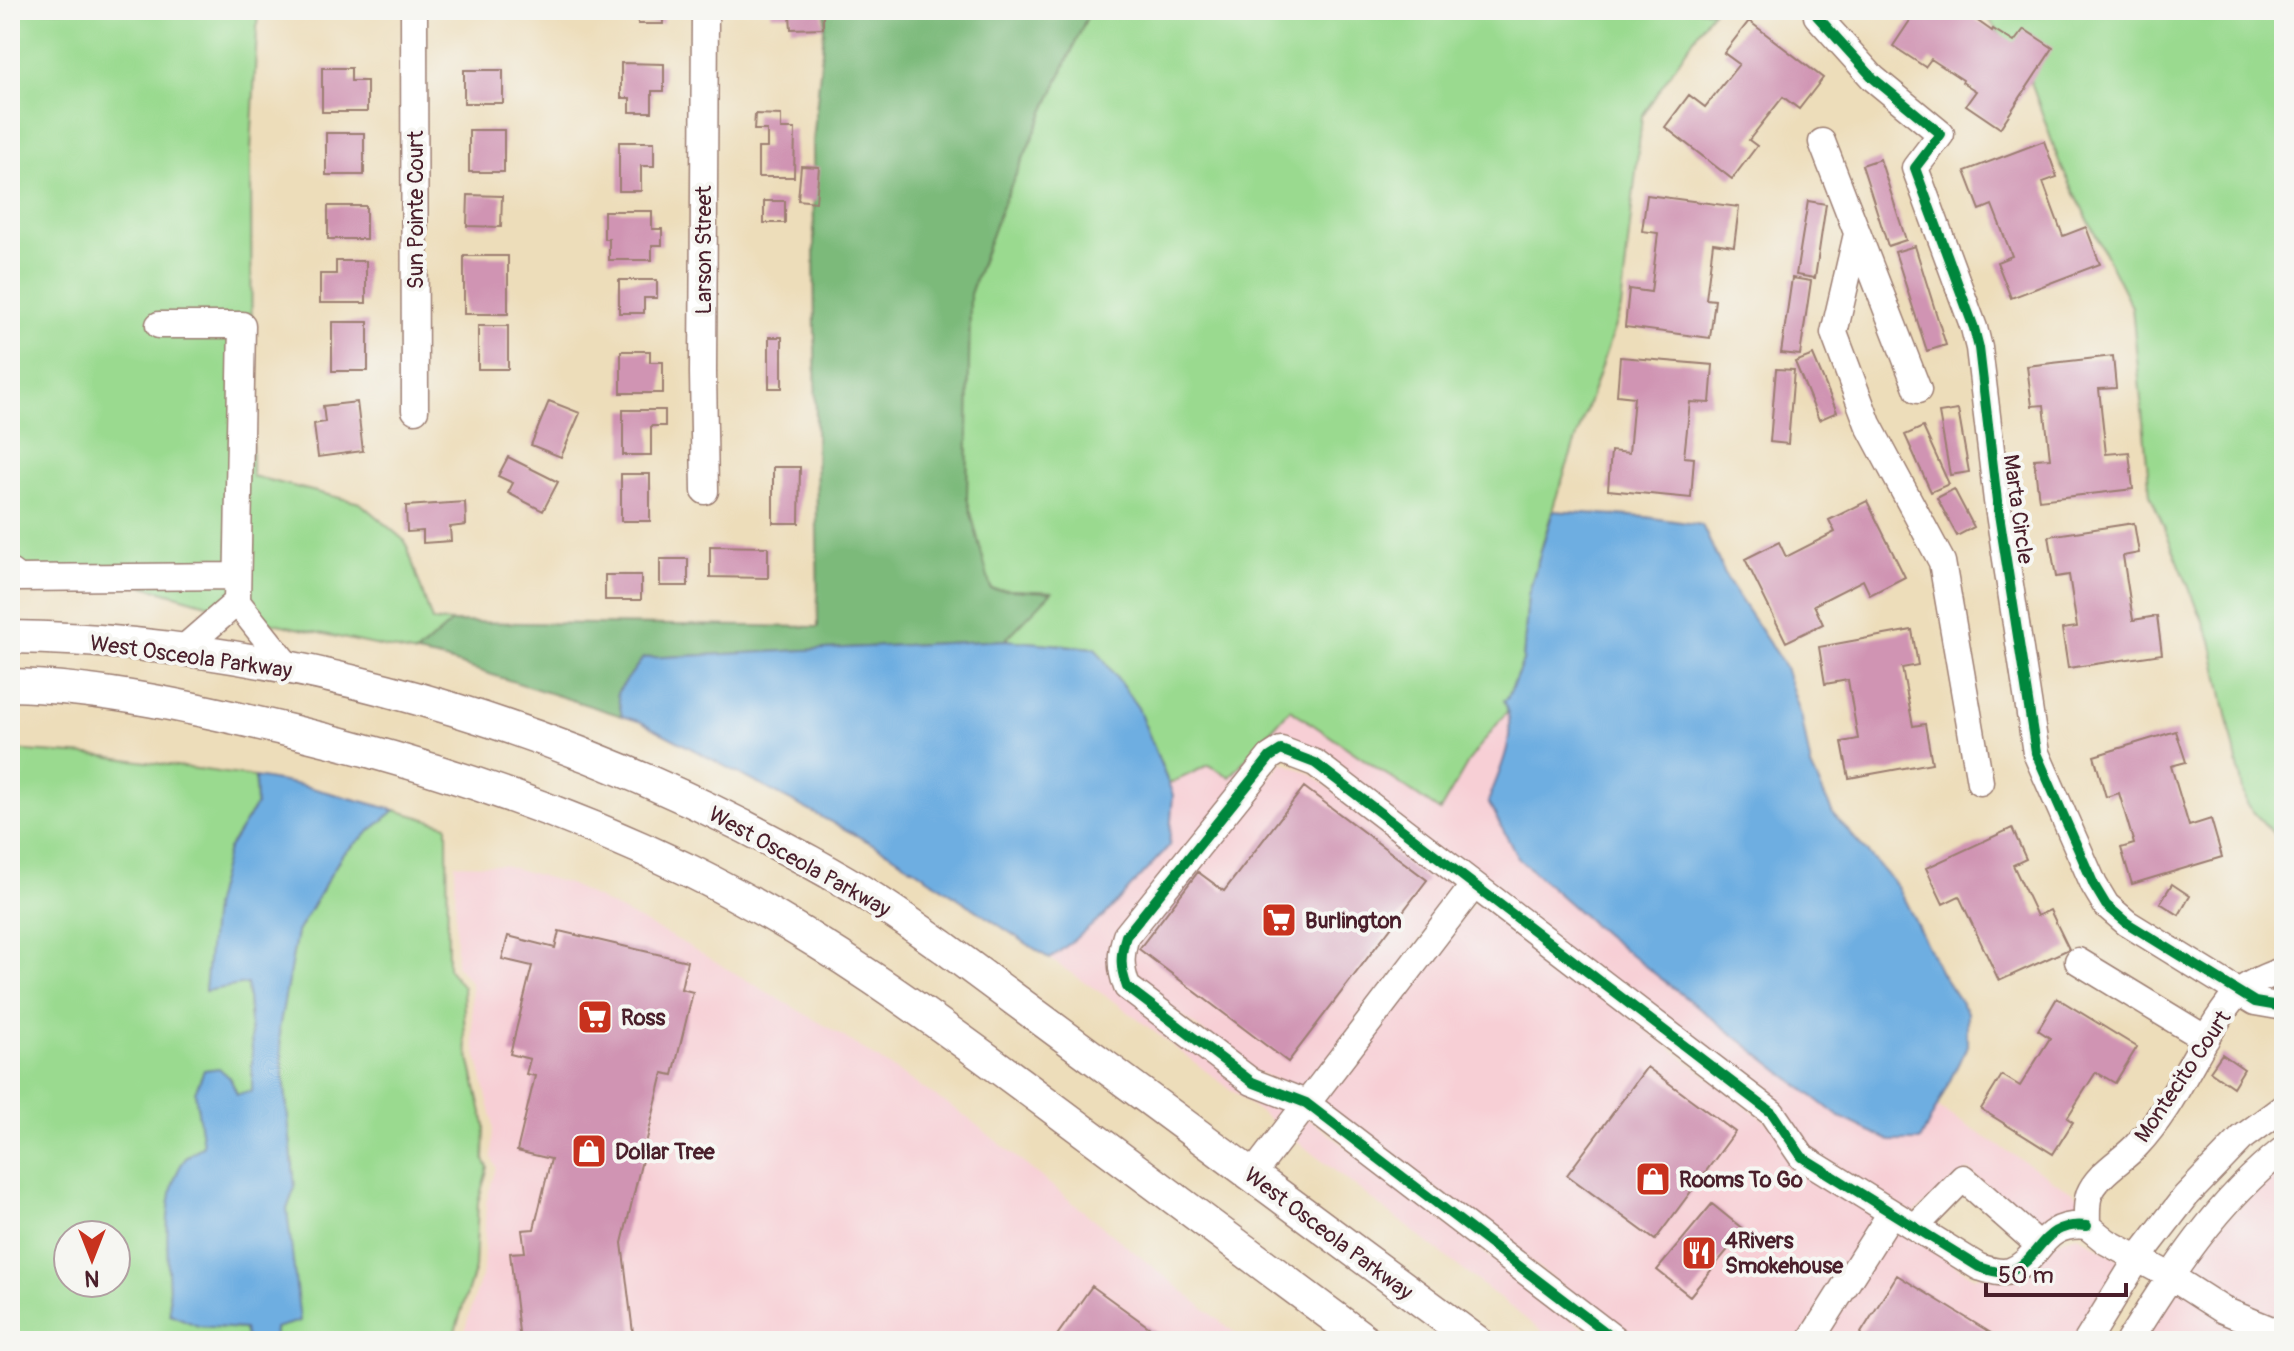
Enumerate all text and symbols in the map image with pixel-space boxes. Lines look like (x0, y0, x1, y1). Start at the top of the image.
street label: Sun Pointe Court (402, 131, 430, 289)
street label: Larson Street (690, 185, 718, 314)
street label: Marta Circle (1996, 453, 2040, 566)
street label: West Osceola Parkway (88, 629, 294, 685)
street label: West Osceola Parkway (704, 800, 896, 924)
supermarket icon: Burlington (1260, 901, 1298, 939)
place label: Burlington (1305, 907, 1402, 935)
supermarket icon: Ross (576, 998, 614, 1036)
place label: Ross (621, 1004, 665, 1032)
street label: Montecito Court (2128, 1005, 2237, 1148)
shop icon: Dollar Tree (570, 1132, 608, 1170)
place label: Dollar Tree (615, 1138, 716, 1166)
shop icon: Rooms To Go (1634, 1160, 1672, 1198)
street label: West Osceola Parkway (1239, 1161, 1418, 1306)
place label: Rooms To Go (1679, 1166, 1803, 1194)
north arrow (52, 1219, 132, 1299)
place label: 4Rivers Smokehouse (1725, 1227, 1844, 1280)
restaurant icon: 4Rivers Smokehouse (1680, 1234, 1718, 1272)
scale bar (1986, 1247, 2126, 1297)
text: 50 m (1998, 1261, 2054, 1290)
text: N (84, 1264, 99, 1292)

